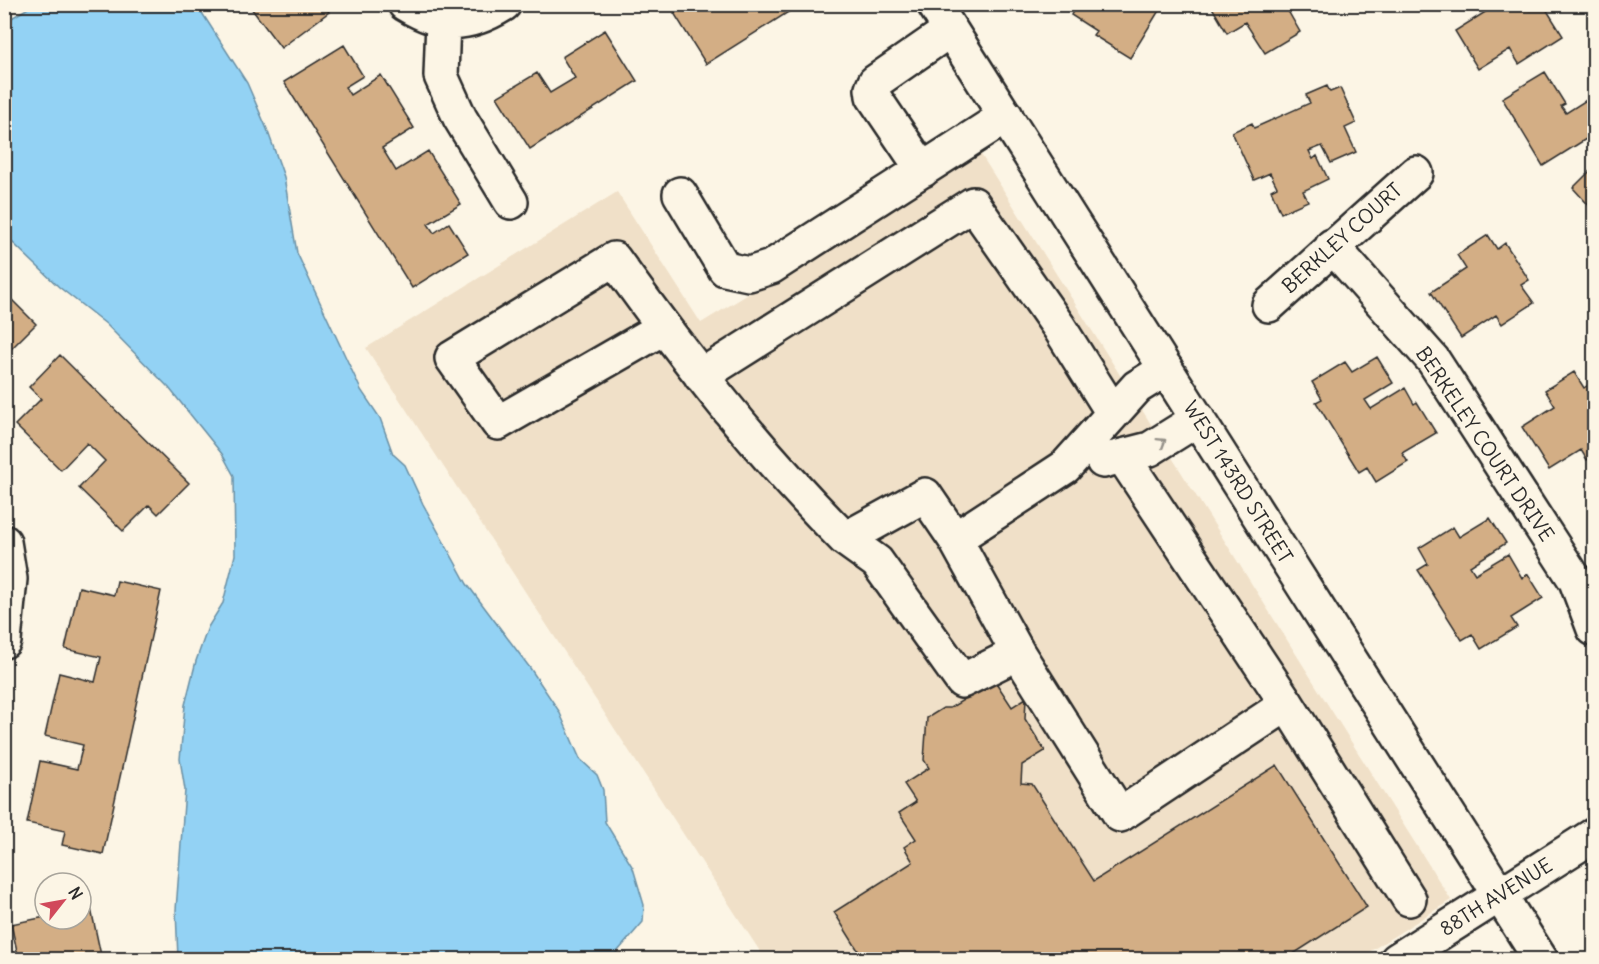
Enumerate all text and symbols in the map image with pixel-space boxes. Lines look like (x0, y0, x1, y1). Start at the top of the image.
street label: BERKLEY COURT (1276, 177, 1407, 298)
street label: BERKELEY COURT DRIVE (1411, 342, 1560, 546)
street label: WEST 143RD STREET (1178, 396, 1299, 568)
one-way arrow (1156, 437, 1166, 449)
street label: 88TH AVENUE (1435, 852, 1557, 941)
north arrow (33, 871, 93, 931)
text: N (64, 883, 87, 903)

